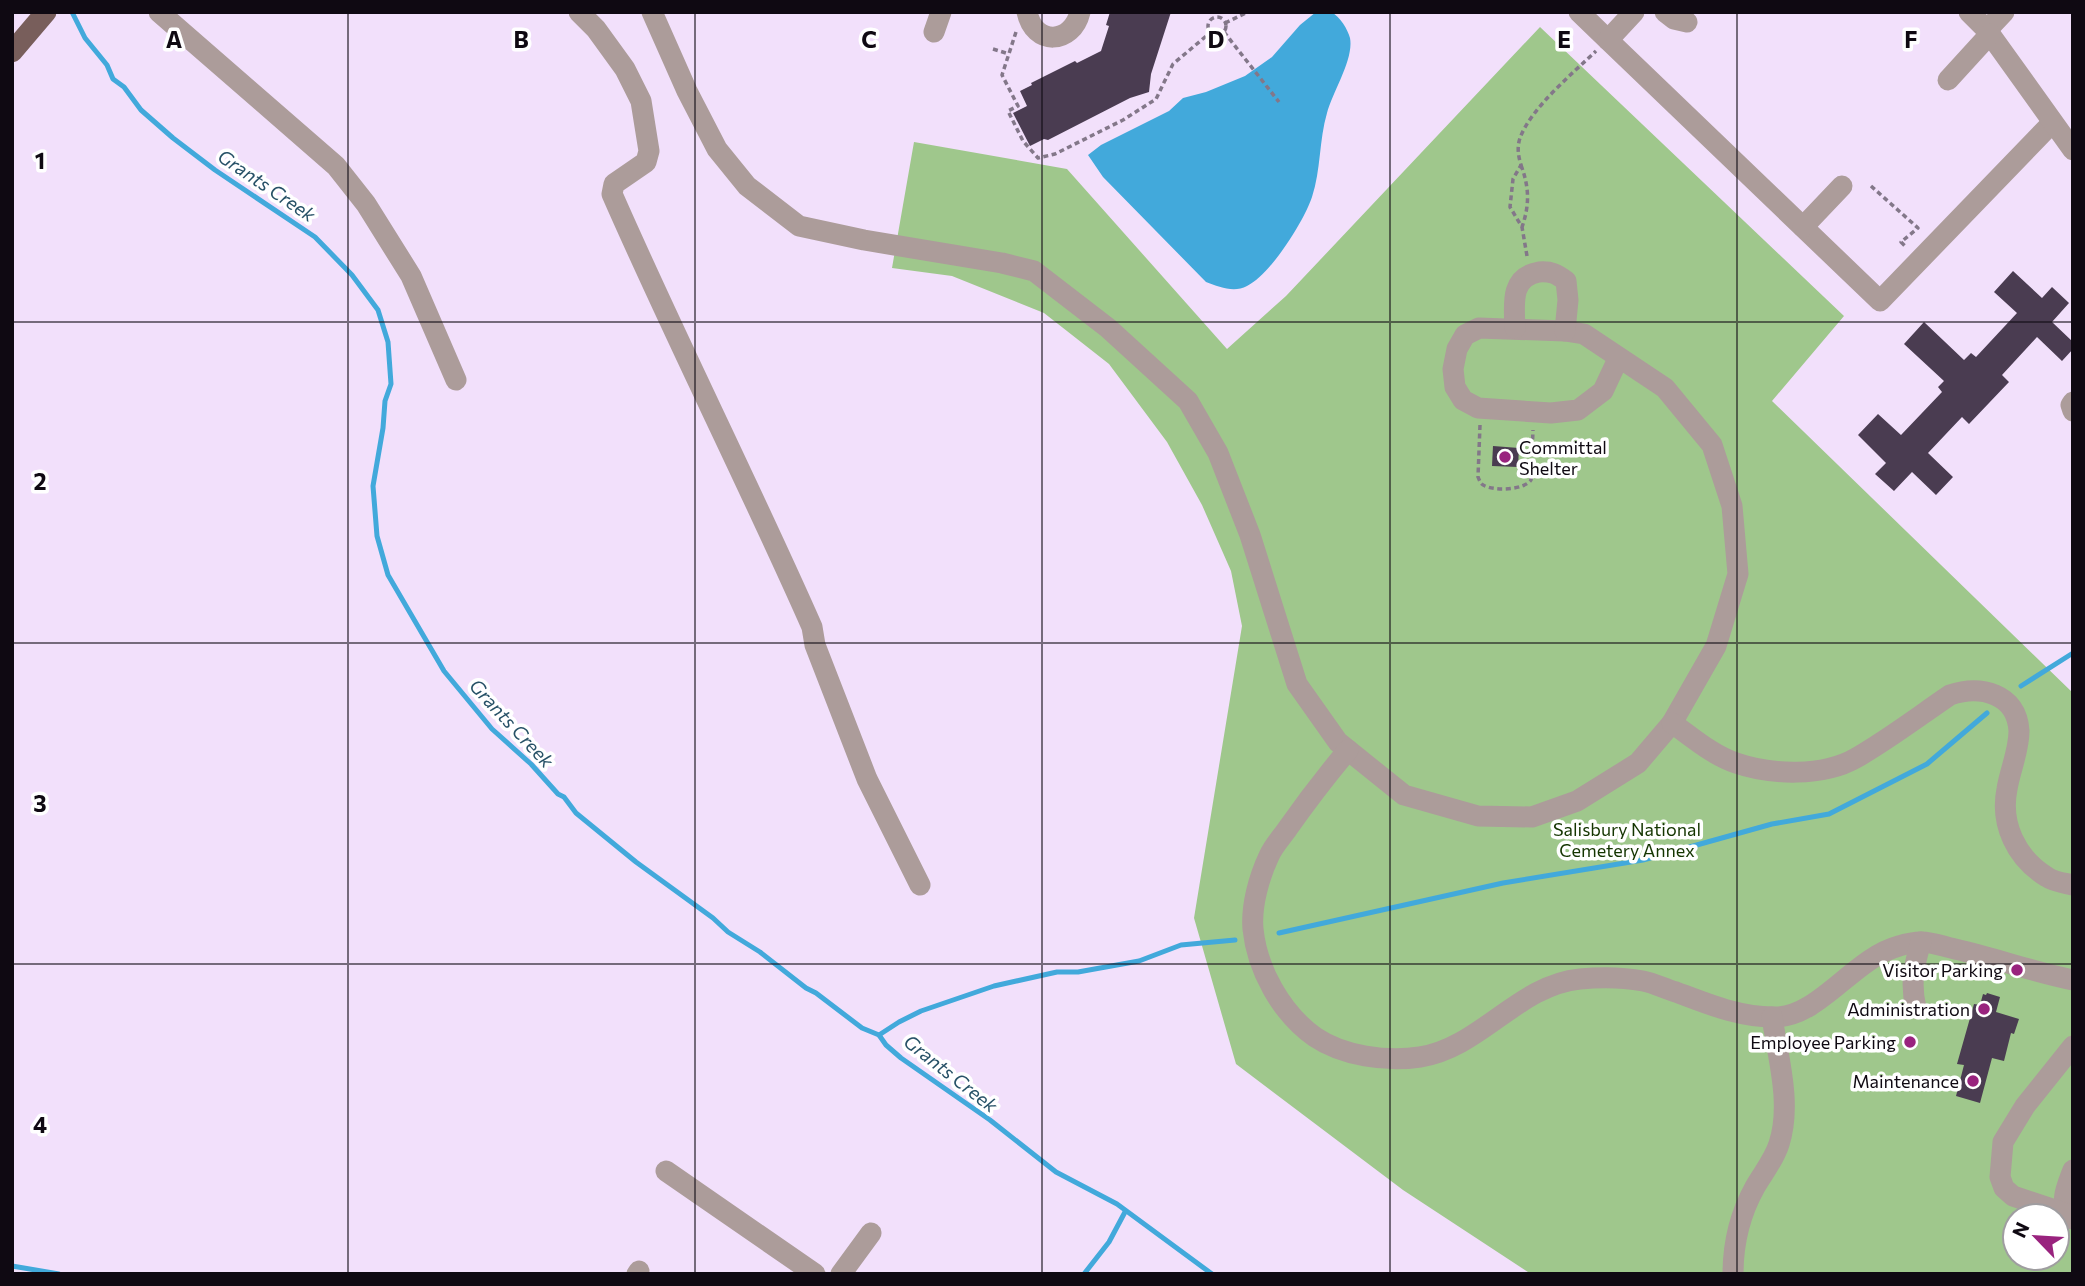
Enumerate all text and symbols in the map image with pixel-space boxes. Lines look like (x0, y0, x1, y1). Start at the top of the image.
text: A (166, 25, 183, 53)
text: B (513, 25, 529, 53)
text: C (861, 25, 877, 53)
text: D (1208, 25, 1225, 53)
text: E (1557, 25, 1571, 53)
text: F (1904, 25, 1918, 53)
water label: Grants Creek (214, 144, 321, 226)
text: 1 (35, 146, 45, 174)
place label: Committal Shelter (1519, 436, 1607, 479)
marker: Committal Shelter (1497, 449, 1513, 465)
text: 2 (33, 467, 47, 495)
water label: Grants Creek (465, 674, 559, 773)
text: 3 (33, 789, 47, 817)
park label: Salisbury National Cemetery Annex (1553, 818, 1701, 861)
place label: Visitor Parking (1882, 959, 2003, 981)
marker: Visitor Parking (2009, 962, 2025, 978)
place label: Administration (1847, 998, 1970, 1020)
marker: Administration (1976, 1001, 1992, 1017)
water label: Grants Creek (899, 1029, 1003, 1117)
place label: Employee Parking (1750, 1031, 1896, 1053)
marker: Employee Parking (1902, 1034, 1918, 1050)
place label: Maintenance (1852, 1070, 1959, 1092)
marker: Maintenance (1965, 1073, 1981, 1089)
text: 4 (33, 1110, 47, 1138)
north arrow (2001, 1202, 2071, 1272)
text: N (2007, 1218, 2034, 1241)

